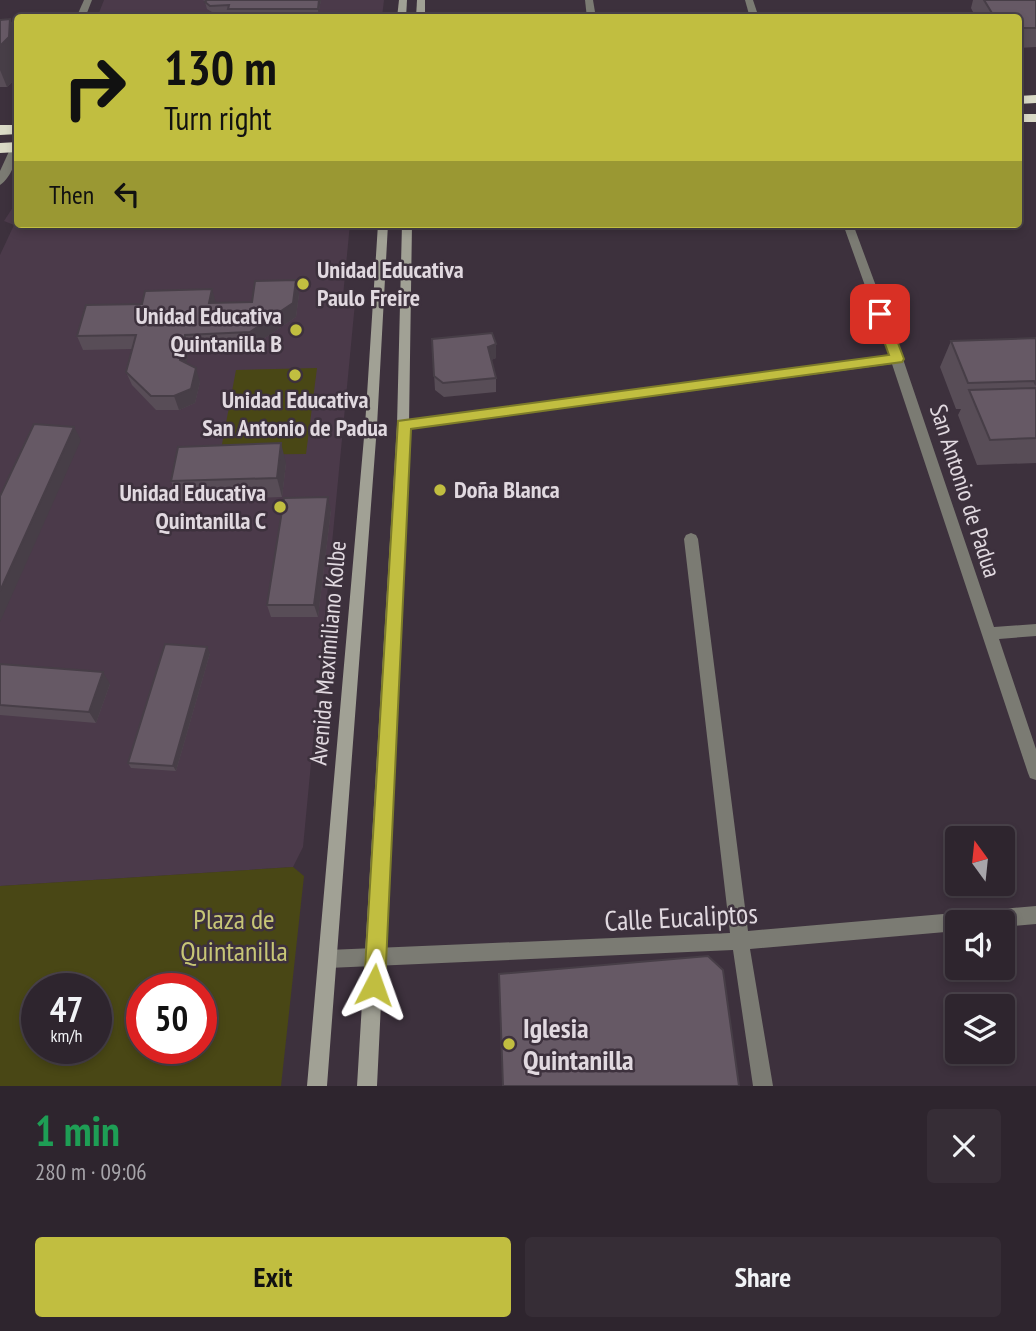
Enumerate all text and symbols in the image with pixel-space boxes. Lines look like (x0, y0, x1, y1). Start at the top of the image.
text: 130 m (164, 35, 277, 99)
icon: right (49, 42, 140, 133)
text: Turn right (164, 97, 272, 139)
icon: left (108, 175, 146, 213)
text: Then (49, 178, 94, 211)
place label: Unidad Educativa Paulo Freire (317, 254, 464, 313)
marker: Unidad Educativa Paulo Freire (295, 276, 311, 292)
pin (850, 284, 910, 344)
icon: arrive (861, 295, 899, 333)
place label: Unidad Educativa Quintanilla B (135, 300, 282, 359)
marker: Unidad Educativa Quintanilla B (288, 322, 304, 338)
marker: Unidad Educativa San Antonio de Padua (287, 367, 303, 383)
place label: Unidad Educativa San Antonio de Padua (202, 384, 388, 443)
street label: San Antonio de Padua (923, 400, 1008, 581)
place label: Doña Blanca (454, 474, 560, 505)
place label: Unidad Educativa Quintanilla C (119, 477, 266, 536)
marker: Doña Blanca (432, 482, 448, 498)
marker: Unidad Educativa Quintanilla C (272, 499, 288, 515)
street label: Avenida Maximiliano Kolbe (302, 540, 353, 766)
north arrow (945, 826, 1015, 896)
map controls (945, 826, 1015, 1064)
street label: Calle Eucaliptos (603, 894, 759, 939)
park label: Plaza de Quintanilla (180, 900, 288, 969)
button: sound (945, 910, 1015, 980)
position arrow (337, 948, 411, 1022)
speed limit sign: 50 (126, 973, 217, 1064)
text: 47 (50, 986, 83, 1032)
button: layers (945, 994, 1015, 1064)
place label: Iglesia Quintanilla (523, 1009, 634, 1078)
text: km/h (51, 1024, 82, 1047)
marker: Iglesia Quintanilla (501, 1036, 517, 1052)
text: 1 min (35, 1103, 120, 1158)
button: close (927, 1109, 1001, 1183)
text: 280 m · 09:06 (35, 1157, 147, 1186)
button: Exit (35, 1237, 511, 1317)
button: Share (525, 1237, 1001, 1317)

